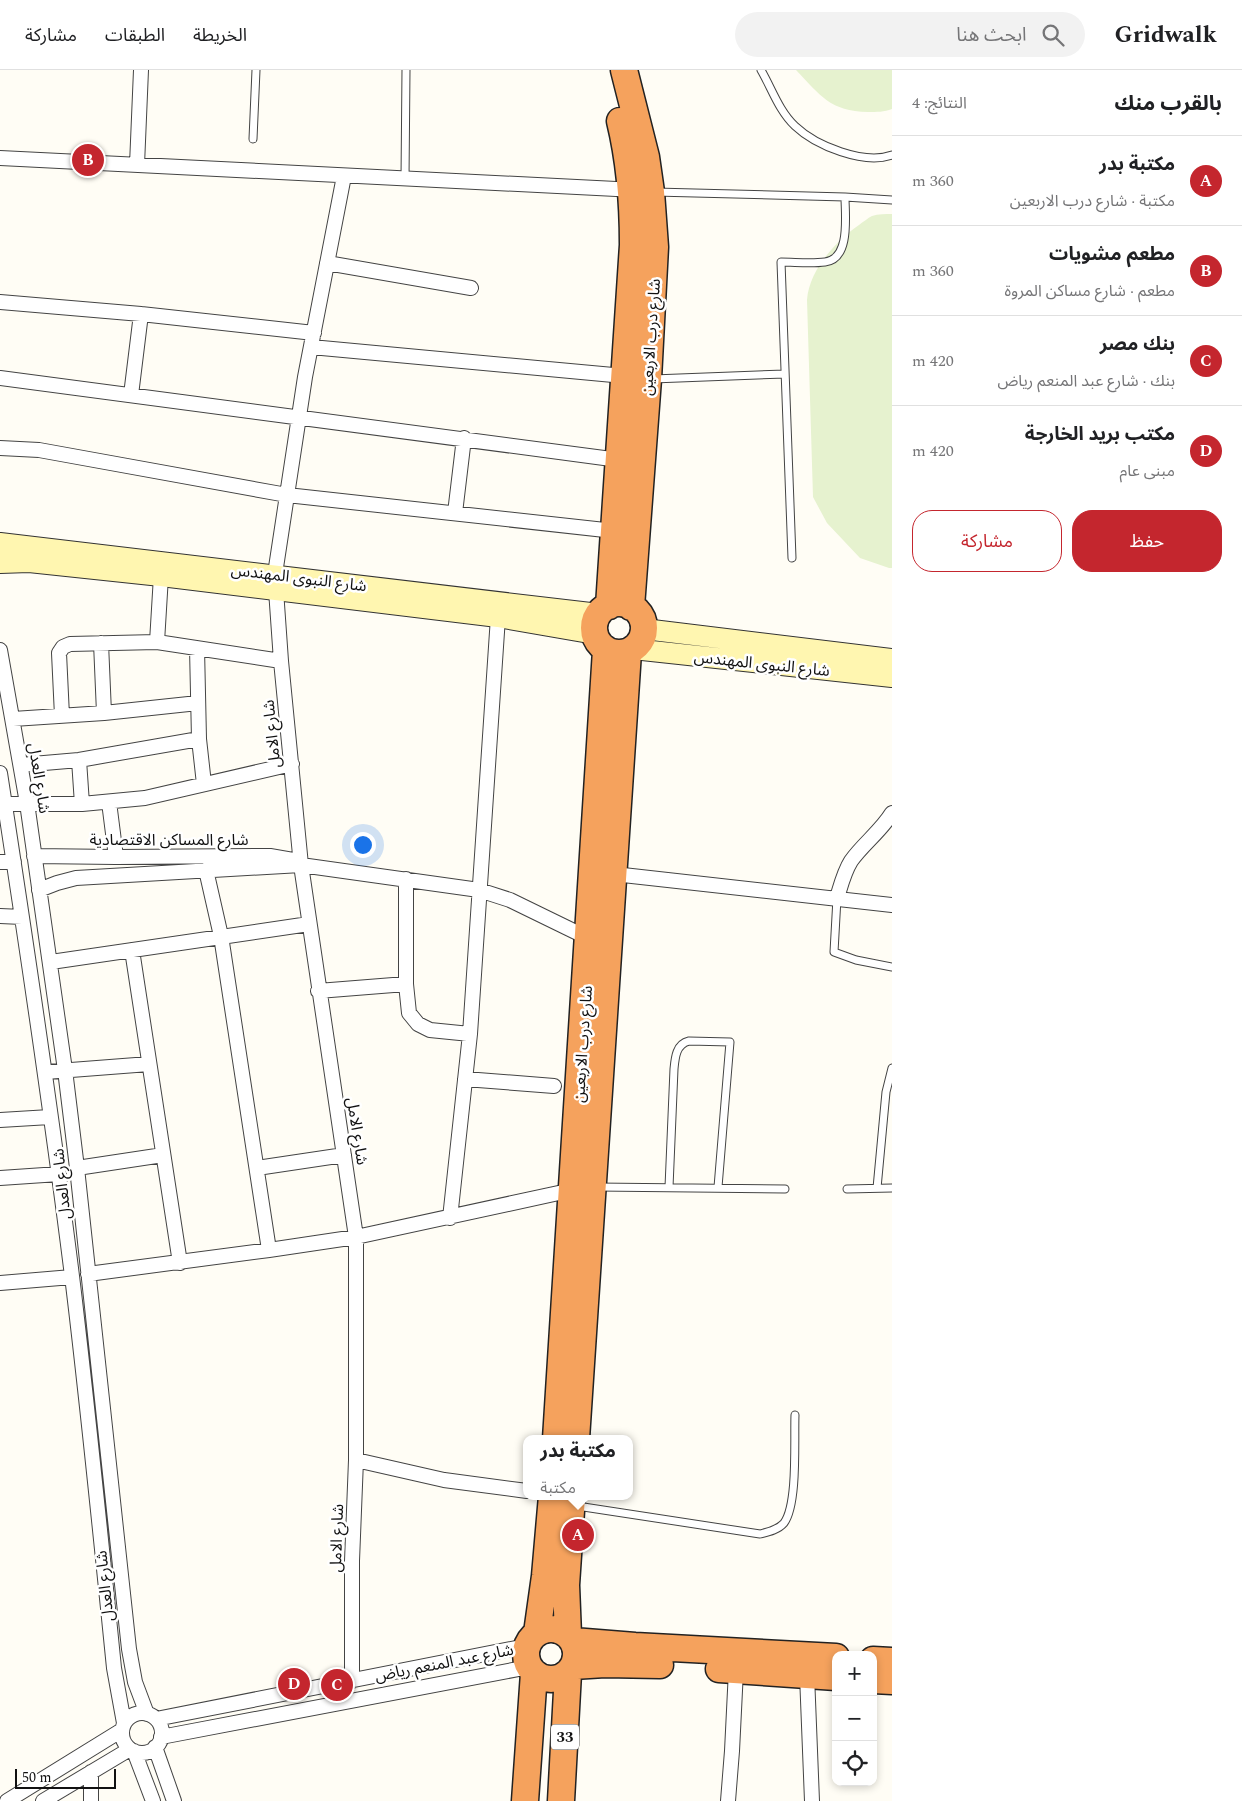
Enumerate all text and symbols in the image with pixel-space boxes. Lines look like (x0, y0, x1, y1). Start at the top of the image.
search box (735, 12, 1085, 57)
text: Gridwalk (1115, 17, 1217, 53)
text: ابحث هنا (956, 21, 1027, 50)
icon: search (1039, 21, 1067, 49)
text: مشاركة (25, 22, 77, 49)
text: الطبقات (105, 22, 165, 49)
text: الخريطة (193, 22, 247, 49)
text: بالقرب منك (1114, 88, 1222, 120)
text: النتائج: 4 (912, 91, 967, 115)
pin: B (72, 141, 104, 179)
text: مكتبة بدر (1099, 150, 1175, 179)
text: 360 m (912, 169, 954, 193)
text: A (1200, 169, 1212, 193)
text: مكتبة · شارع درب الاربعين (1010, 189, 1175, 213)
text: مطعم مشويات (1049, 240, 1175, 269)
text: 360 m (912, 259, 954, 283)
text: B (1200, 259, 1212, 283)
street label: شارع درب الاربعين (635, 278, 667, 396)
text: مطعم · شارع مساكن المروة (1005, 279, 1175, 303)
text: بنك مصر (1100, 330, 1175, 359)
text: 420 m (912, 349, 954, 373)
text: C (1200, 349, 1212, 373)
text: بنك · شارع عبد المنعم رياض (997, 369, 1175, 393)
text: مكتب بريد الخارجة (1025, 420, 1175, 449)
text: 420 m (912, 439, 954, 463)
text: D (1200, 439, 1212, 463)
text: مبنى عام (1119, 459, 1175, 483)
button: مشاركة (912, 510, 1062, 572)
button: حفظ (1072, 510, 1222, 572)
street label: شارع النبوى المهندس (230, 558, 368, 598)
street label: شارع النبوى المهندس (693, 645, 831, 683)
street label: شارع الامل (256, 699, 288, 769)
street label: شارع العدل (22, 741, 56, 815)
street label: شارع المساكن الاقتصادية (89, 828, 249, 852)
your location (350, 832, 376, 858)
street label: شارع درب الاربعين (567, 985, 599, 1103)
street label: شارع الامل (340, 1096, 374, 1167)
street label: شارع العدل (46, 1147, 78, 1221)
popup (523, 1435, 633, 1500)
text: مكتبة بدر (540, 1437, 616, 1466)
text: مكتبة (540, 1476, 576, 1500)
street label: شارع الامل (324, 1503, 350, 1573)
pin: A (562, 1516, 594, 1554)
street label: شارع العدل (89, 1549, 121, 1623)
street label: شارع عبد المنعم رياض (373, 1638, 516, 1688)
map controls (832, 1651, 877, 1786)
button: + (832, 1651, 877, 1696)
pin: D (278, 1665, 310, 1703)
pin: C (321, 1666, 353, 1704)
button: − (832, 1696, 877, 1741)
road number: 33 (551, 1724, 579, 1750)
button: locate (832, 1741, 877, 1786)
scale bar (15, 1766, 116, 1789)
text: 50 m (22, 1767, 52, 1788)

